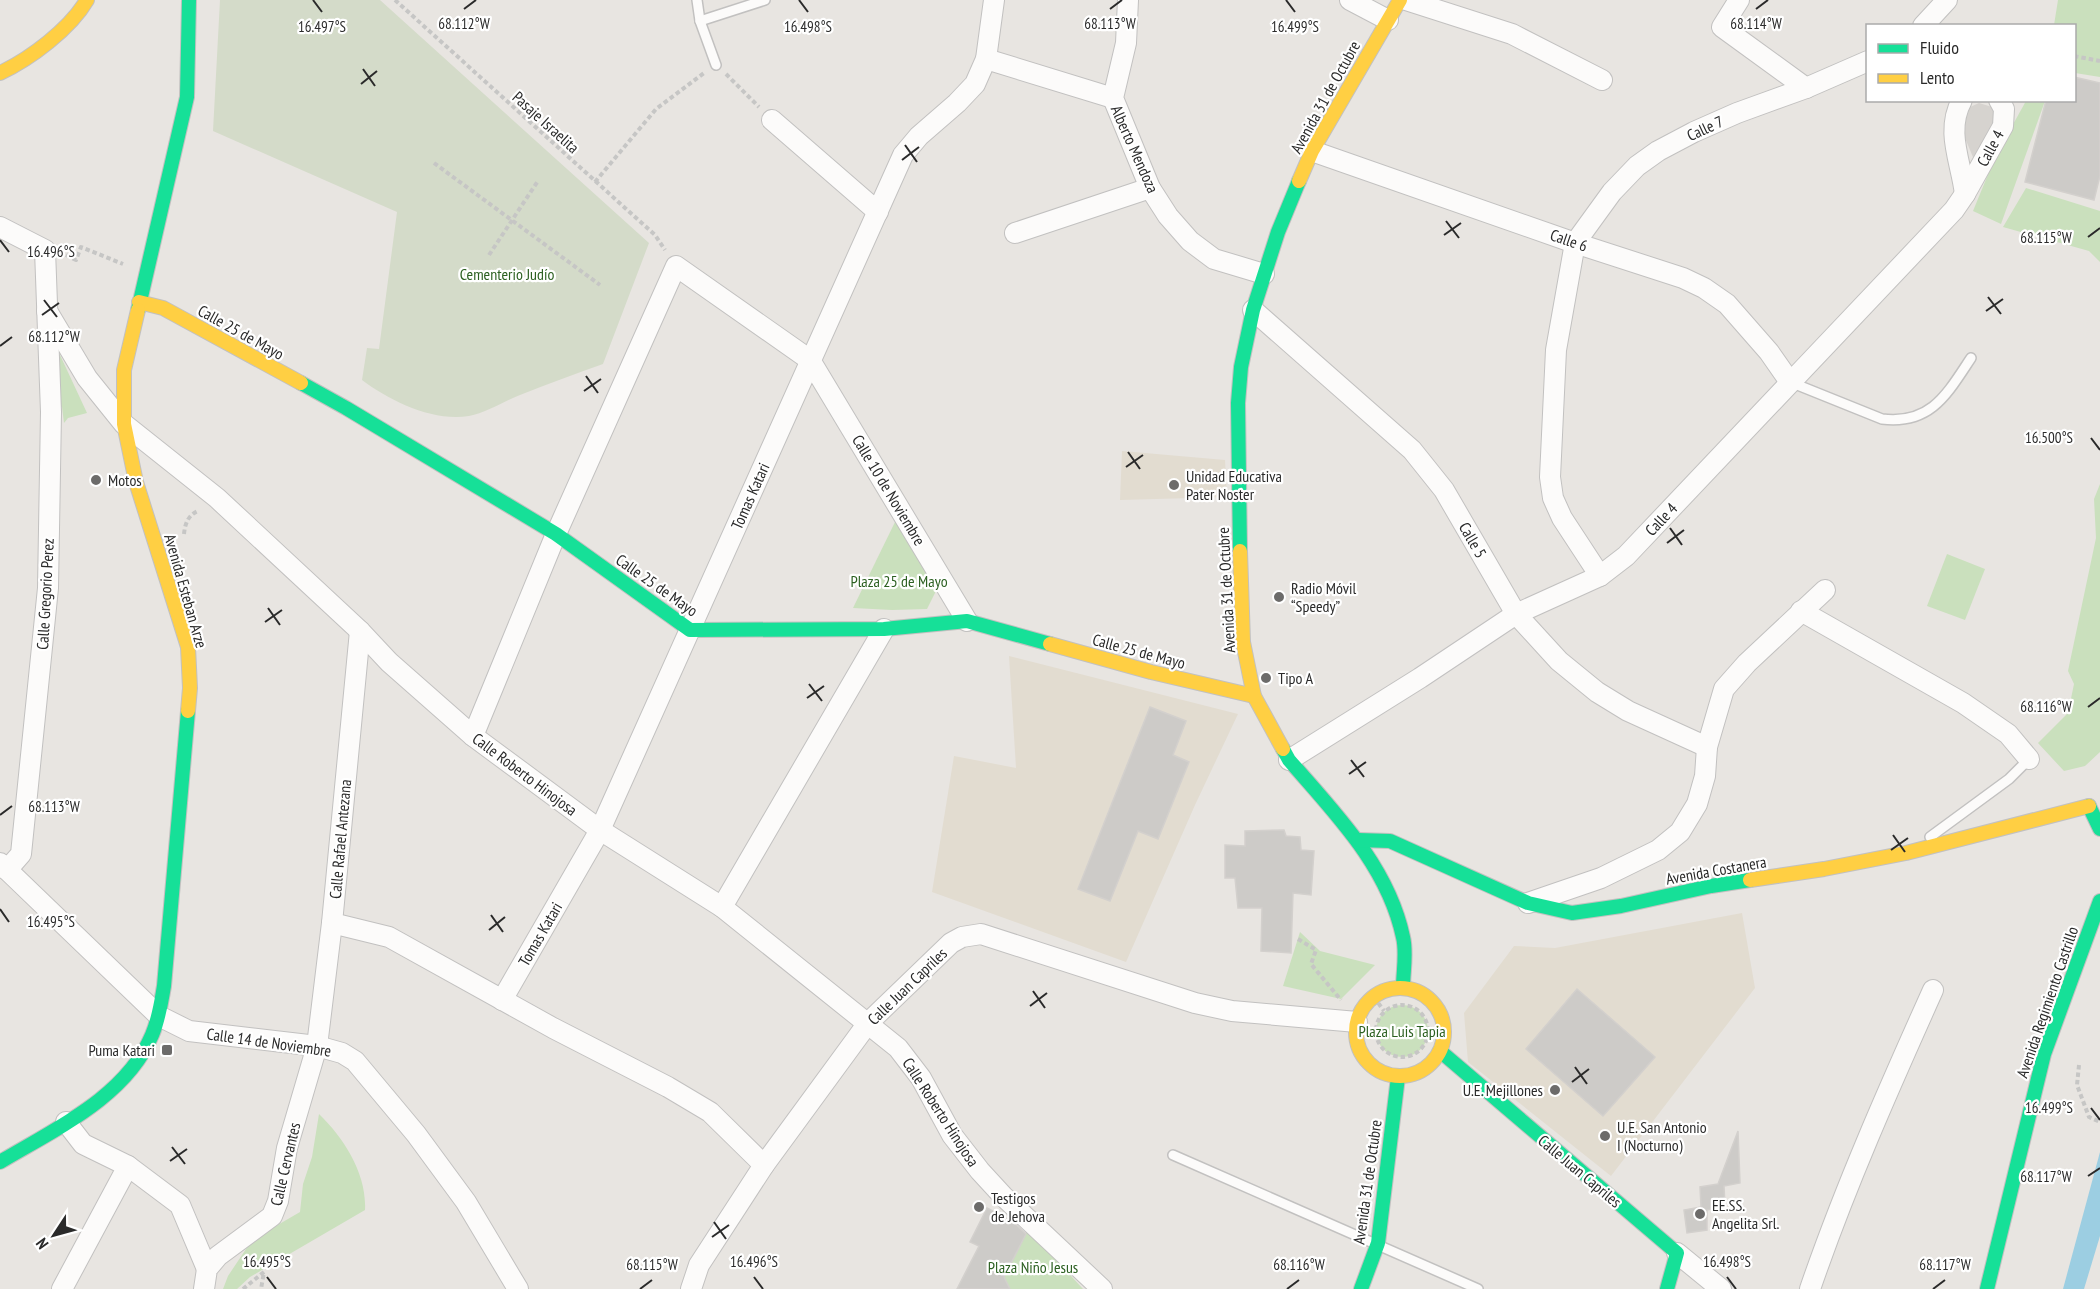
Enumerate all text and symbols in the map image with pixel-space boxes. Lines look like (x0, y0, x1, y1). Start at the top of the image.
text: 68.112°W (438, 14, 490, 33)
text: 68.113°W (1084, 14, 1136, 33)
text: 68.114°W (1730, 14, 1782, 33)
text: 16.497°S (298, 17, 346, 36)
text: 16.498°S (784, 17, 832, 36)
text: 16.499°S (1271, 17, 1319, 36)
legend (1866, 24, 2076, 102)
text: Fluido (1920, 36, 1959, 59)
street label: Avenida 31 de Octubre (1286, 37, 1364, 157)
text: Lento (1920, 66, 1955, 89)
street label: Pasaje Israelita (508, 87, 584, 157)
street label: Alberto Mendoza (1107, 102, 1163, 196)
street label: Calle 7 (1683, 111, 1727, 145)
street label: Calle 4 (1972, 126, 2008, 170)
street label: Calle 6 (1548, 224, 1590, 256)
text: 68.115°W (2020, 228, 2072, 247)
text: 16.496°S (27, 242, 75, 261)
park label: Cementerio Judío (460, 264, 554, 284)
street label: Calle 25 de Mayo (195, 300, 288, 364)
text: 68.112°W (28, 327, 80, 346)
text: 16.500°S (2025, 428, 2073, 447)
street label: Calle 10 de Noviembre (848, 431, 930, 549)
street label: Tomas Katari (726, 460, 774, 532)
place label: Unidad Educativa Pater Noster (1186, 466, 1282, 504)
place label: Motos (108, 470, 142, 490)
marker: Motos (89, 473, 103, 487)
marker: Unidad Educativa Pater Noster (1167, 478, 1181, 492)
street label: Calle 4 (1641, 498, 1681, 540)
street label: Calle 5 (1455, 518, 1491, 562)
street label: Avenida 31 de Octubre (1213, 527, 1239, 653)
street label: Avenida Esteban Arze (160, 532, 212, 650)
street label: Calle Gregorio Perez (32, 537, 58, 650)
street label: Calle 25 de Mayo (612, 550, 702, 621)
park label: Plaza 25 de Mayo (850, 571, 948, 591)
place label: Radio Móvil “Speedy” (1291, 578, 1356, 616)
marker: Radio Móvil “Speedy” (1272, 590, 1286, 604)
street label: Calle 25 de Mayo (1090, 629, 1188, 673)
place label: Tipo A (1278, 668, 1313, 688)
marker: Tipo A (1259, 671, 1273, 685)
text: 68.116°W (2020, 697, 2072, 716)
street label: Calle Roberto Hinojosa (469, 728, 581, 820)
street label: Calle Rafael Antezana (325, 778, 355, 900)
text: 68.113°W (28, 797, 80, 816)
street label: Avenida Costanera (1664, 851, 1768, 889)
street label: Tomas Katari (514, 898, 566, 970)
text: 16.495°S (27, 912, 75, 931)
street label: Avenida Regimiento Castrillo (2012, 924, 2082, 1080)
street label: Calle Juan Capriles (863, 943, 951, 1029)
park label: Plaza Luis Tapia (1358, 1021, 1446, 1041)
street label: Calle 14 de Noviembre (205, 1023, 333, 1061)
place label: Puma Katari (88, 1040, 155, 1060)
marker: Puma Katari (160, 1043, 174, 1057)
street label: Calle Roberto Hinojosa (898, 1054, 984, 1170)
place label: U.E. Mejillones (1463, 1080, 1543, 1100)
marker: U.E. Mejillones (1548, 1083, 1562, 1097)
text: 16.499°S (2025, 1098, 2073, 1117)
place label: U.E. San Antonio I (Nocturno) (1617, 1117, 1707, 1155)
street label: Avenida 31 de Octubre (1348, 1118, 1386, 1246)
street label: Calle Cervantes (266, 1120, 304, 1208)
marker: U.E. San Antonio I (Nocturno) (1598, 1129, 1612, 1143)
street label: Calle Juan Capriles (1534, 1130, 1626, 1212)
text: 68.117°W (2020, 1167, 2072, 1186)
place label: Testigos de Jehova (991, 1188, 1045, 1226)
place label: EE.SS. Angelita Srl. (1712, 1195, 1779, 1233)
marker: Testigos de Jehova (972, 1200, 986, 1214)
north arrow (24, 1205, 84, 1265)
marker: EE.SS. Angelita Srl. (1693, 1207, 1707, 1221)
text: N (31, 1234, 52, 1253)
text: 16.495°S (243, 1252, 291, 1271)
text: 16.496°S (730, 1252, 778, 1271)
text: 16.498°S (1703, 1252, 1751, 1271)
text: 68.115°W (626, 1255, 678, 1274)
text: 68.116°W (1273, 1255, 1325, 1274)
text: 68.117°W (1919, 1255, 1971, 1274)
park label: Plaza Niño Jesus (988, 1257, 1078, 1277)

